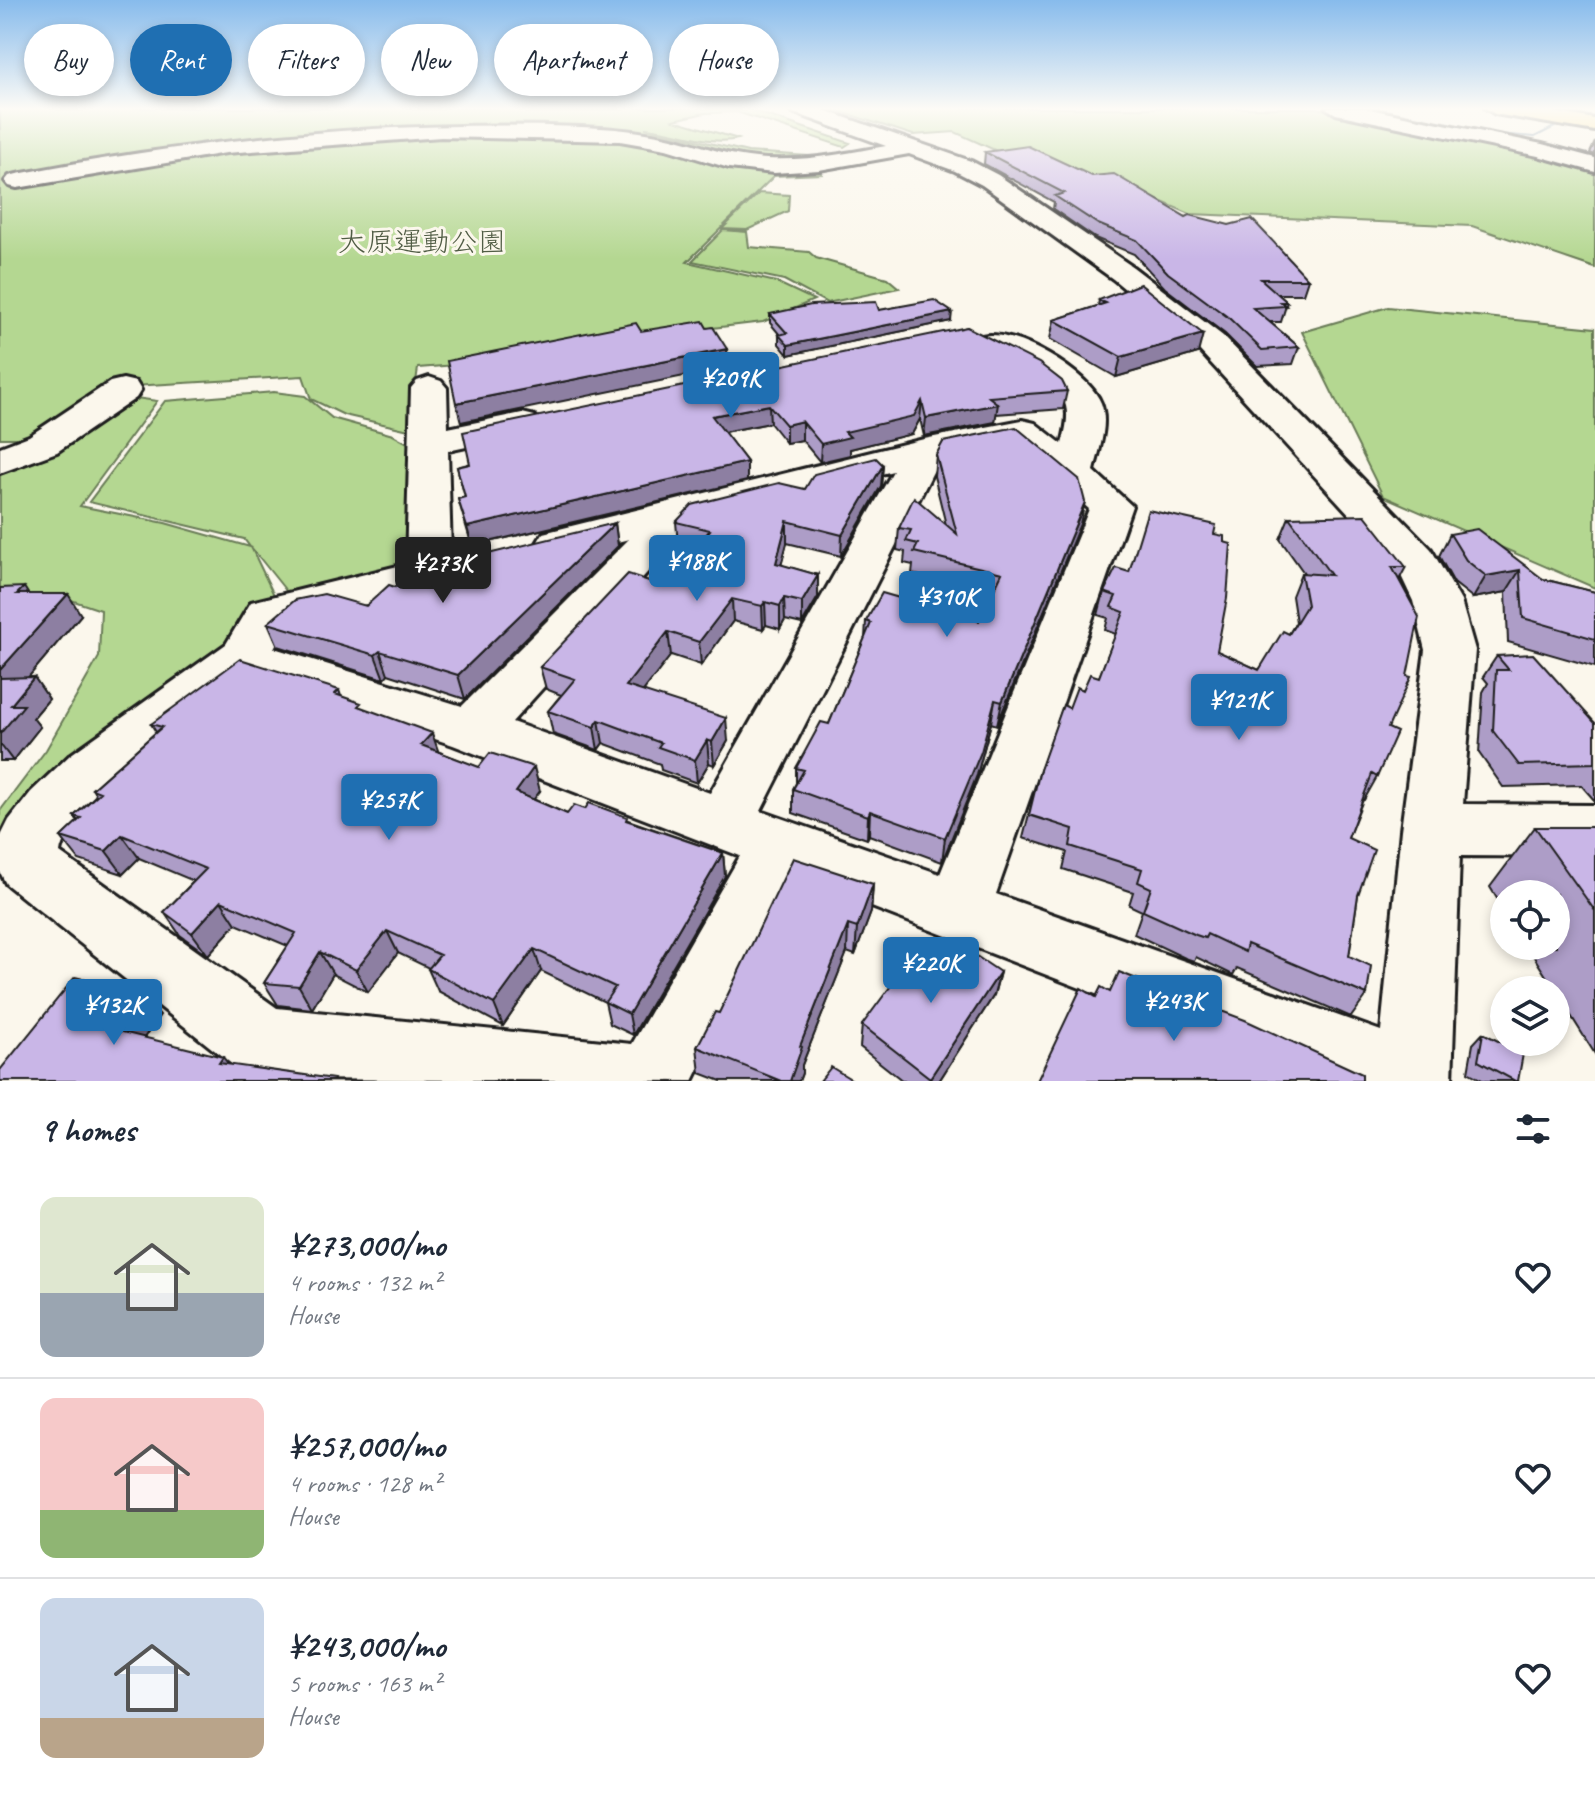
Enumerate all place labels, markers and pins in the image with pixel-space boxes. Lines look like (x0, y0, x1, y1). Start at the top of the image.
pin: ¥209K (675, 352, 787, 420)
pin: ¥188K (641, 535, 753, 603)
pin: ¥273K (387, 537, 499, 605)
pin: ¥310K (891, 571, 1003, 639)
pin: ¥121K (1183, 674, 1295, 742)
pin: ¥257K (333, 774, 445, 842)
pin: ¥220K (875, 937, 987, 1005)
pin: ¥243K (1118, 975, 1230, 1043)
pin: ¥132K (58, 979, 170, 1047)

